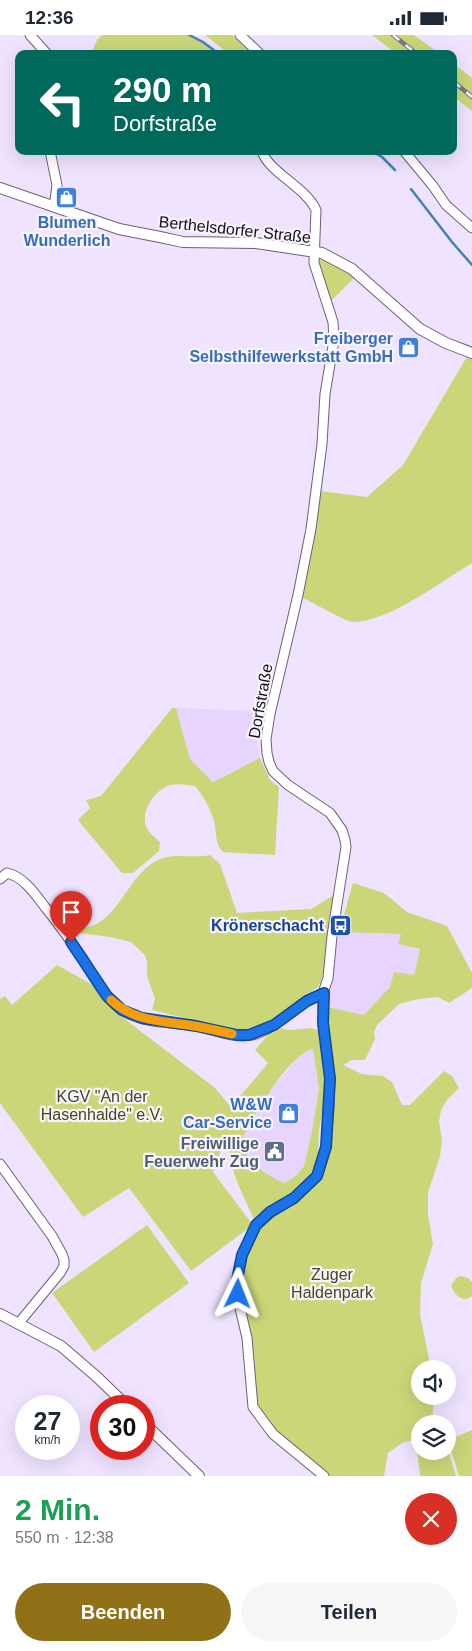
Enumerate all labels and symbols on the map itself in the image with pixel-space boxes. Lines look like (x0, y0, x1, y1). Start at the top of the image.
shop icon: Blumen Wunderlich (55, 186, 79, 210)
street label: Berthelsdorfer Straße (158, 213, 312, 246)
place label: Blumen Wunderlich (24, 214, 110, 249)
place label: Freiberger Selbsthilfewerkstatt GmbH (189, 330, 393, 365)
shop icon: Freiberger Selbsthilfewerkstatt GmbH (397, 335, 421, 359)
street label: Dorfstraße (246, 662, 275, 740)
pin (50, 891, 92, 942)
bus stop icon: Krönerschacht (328, 913, 352, 937)
place label: Krönerschacht (211, 917, 325, 934)
park label: KGV "An der Hasenhalde" e.V. (41, 1088, 163, 1123)
place label: W&W Car-Service (183, 1096, 273, 1131)
shop icon: W&W Car-Service (276, 1101, 300, 1125)
place label: Freiwillige Feuerwehr Zug (144, 1135, 259, 1170)
public building icon: Freiwillige Feuerwehr Zug (263, 1140, 287, 1164)
park label: Zuger Haldenpark (291, 1266, 374, 1301)
position arrow (211, 1267, 263, 1319)
speed limit sign: 30 (90, 1395, 155, 1460)

